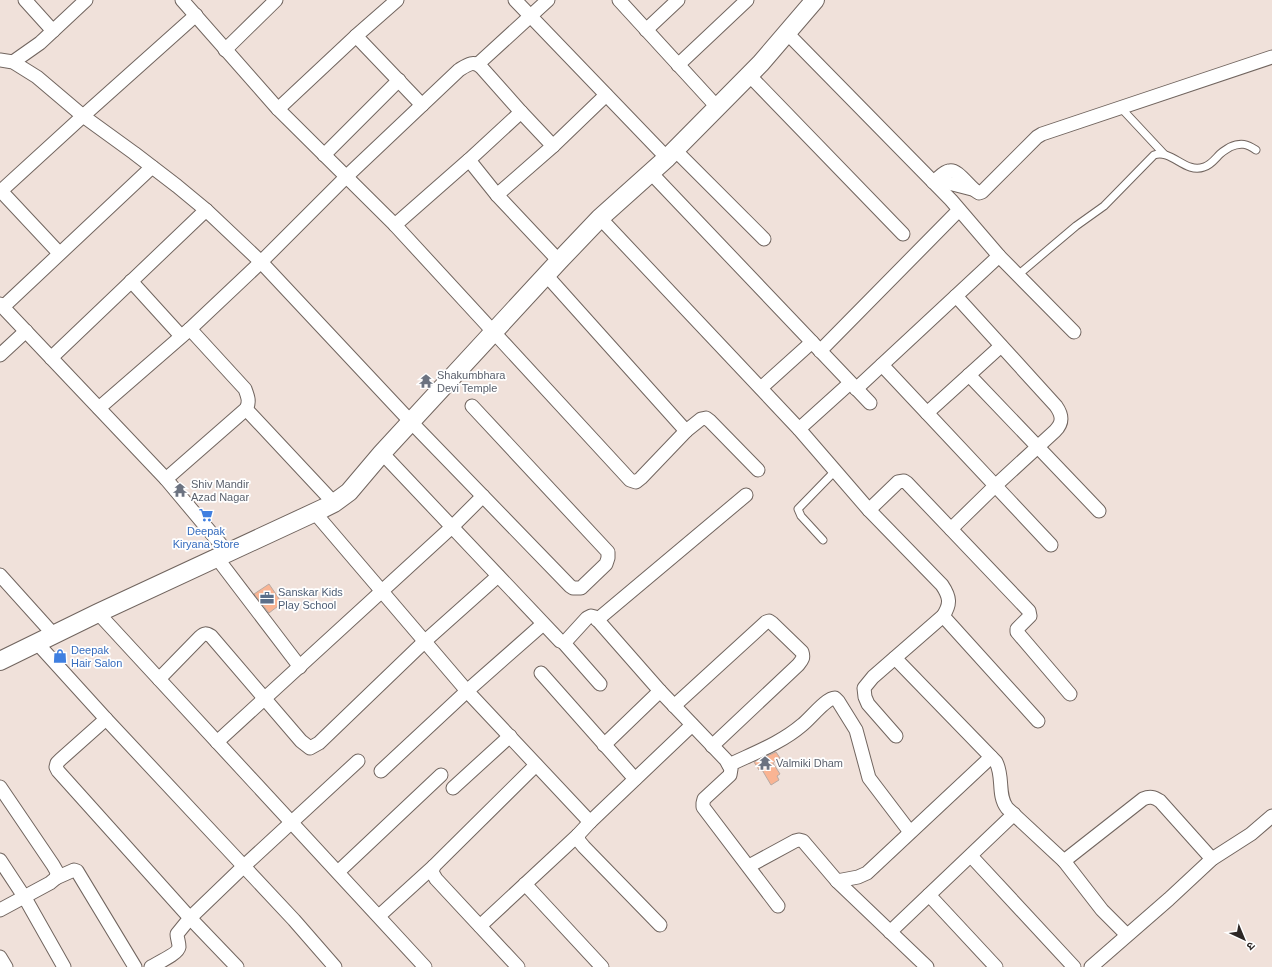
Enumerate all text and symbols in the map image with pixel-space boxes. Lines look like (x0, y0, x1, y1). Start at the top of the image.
place label: Shakumbhara Devi Temple (437, 369, 506, 394)
temple icon: Shakumbhara Devi Temple (418, 373, 434, 389)
place label: Shiv Mandir Azad Nagar (191, 478, 249, 503)
temple icon: Shiv Mandir Azad Nagar (172, 482, 188, 498)
supermarket icon: Deepak Kiryana Store (198, 507, 214, 523)
place label: Deepak Kiryana Store (173, 525, 239, 550)
place label: Sanskar Kids Play School (278, 586, 343, 611)
office icon: Sanskar Kids Play School (259, 590, 275, 606)
place label: Deepak Hair Salon (71, 644, 122, 669)
shop icon: Deepak Hair Salon (52, 648, 68, 664)
temple icon: Valmiki Dham (757, 755, 773, 771)
place label: Valmiki Dham (776, 757, 843, 769)
north arrow (1224, 919, 1264, 959)
text: उ (1244, 940, 1257, 953)

